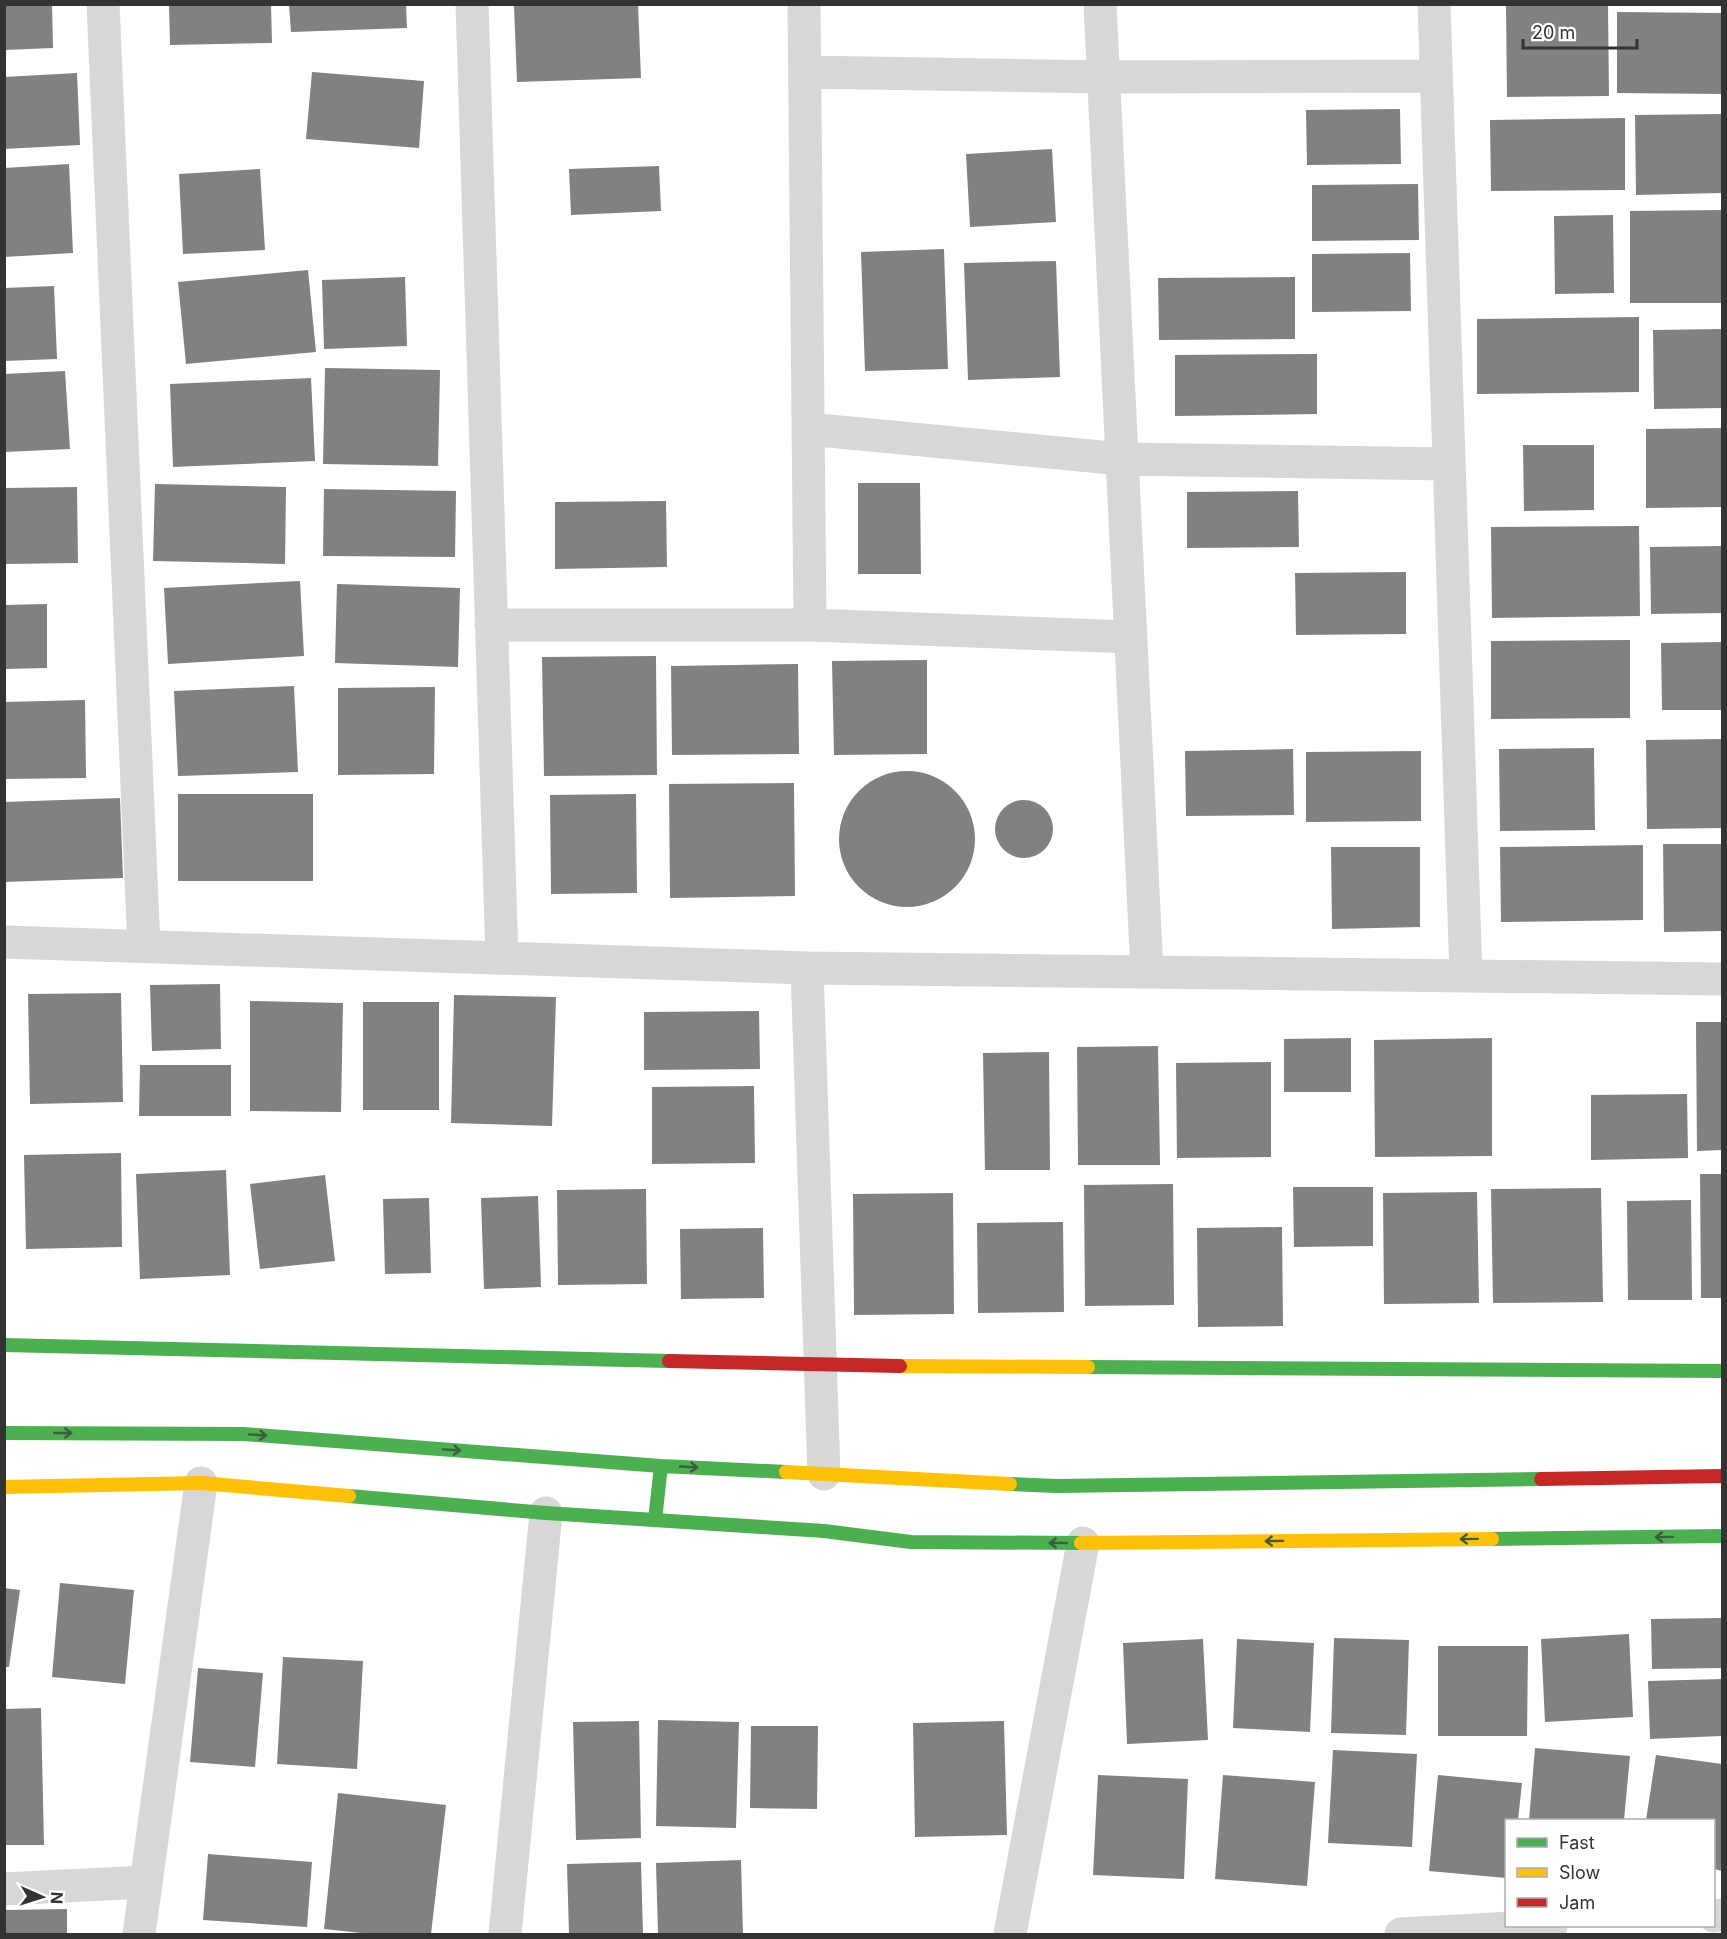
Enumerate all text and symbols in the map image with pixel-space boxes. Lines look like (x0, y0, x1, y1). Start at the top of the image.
scale bar (1523, 12, 1637, 50)
text: 20 m (1532, 22, 1575, 43)
one-way arrow (52, 1427, 72, 1439)
one-way arrow (247, 1430, 267, 1441)
one-way arrow (442, 1445, 462, 1456)
one-way arrow (678, 1462, 698, 1473)
one-way arrow (1655, 1531, 1675, 1543)
one-way arrow (1460, 1533, 1480, 1545)
one-way arrow (1265, 1535, 1285, 1547)
one-way arrow (1049, 1537, 1069, 1549)
legend (1505, 1819, 1715, 1927)
text: Fast (1559, 1832, 1595, 1853)
text: Slow (1559, 1862, 1600, 1883)
north arrow (12, 1867, 72, 1927)
text: N (47, 1891, 67, 1904)
text: Jam (1559, 1892, 1595, 1913)

